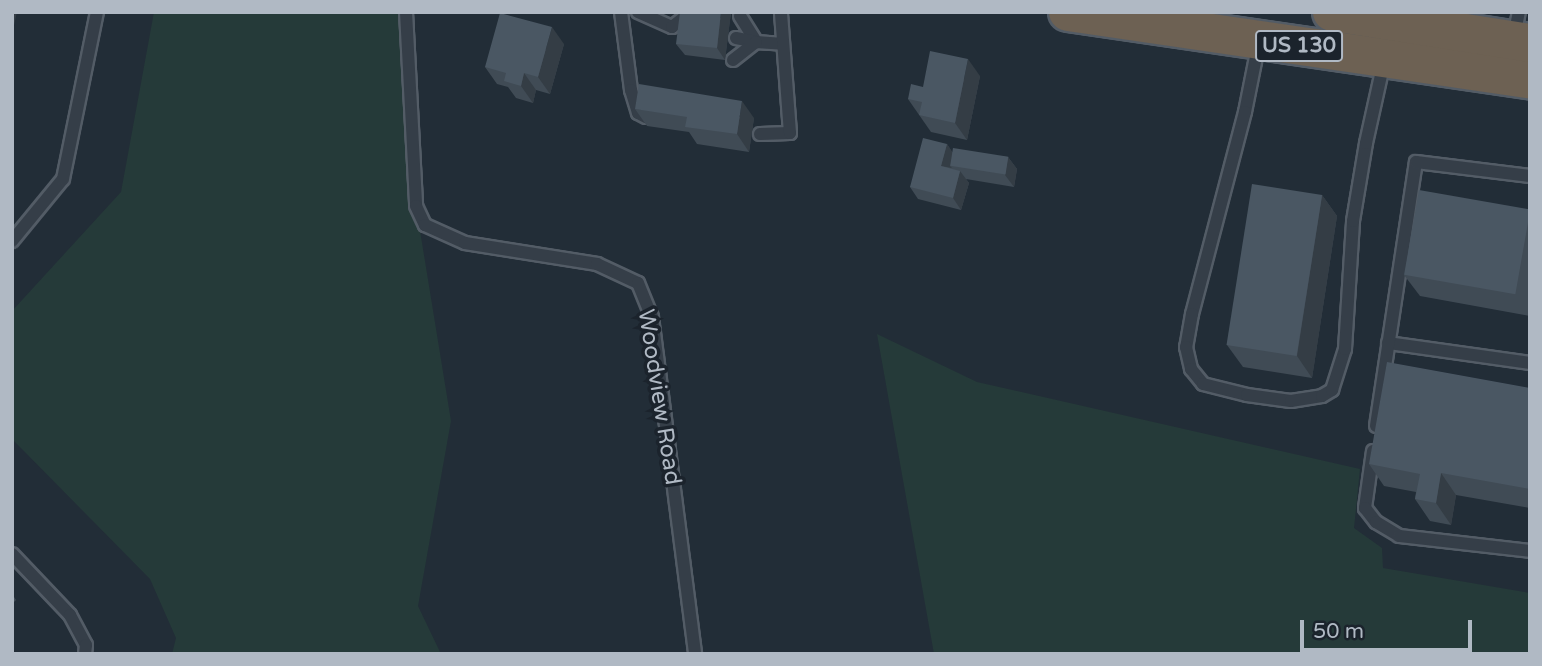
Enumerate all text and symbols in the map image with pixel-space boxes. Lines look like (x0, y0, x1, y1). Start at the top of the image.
road number: US 130 (1254, 28, 1344, 64)
street label: Woodview Road (631, 307, 687, 487)
scale bar (1304, 606, 1476, 650)
text: 50 m (1313, 619, 1364, 644)

